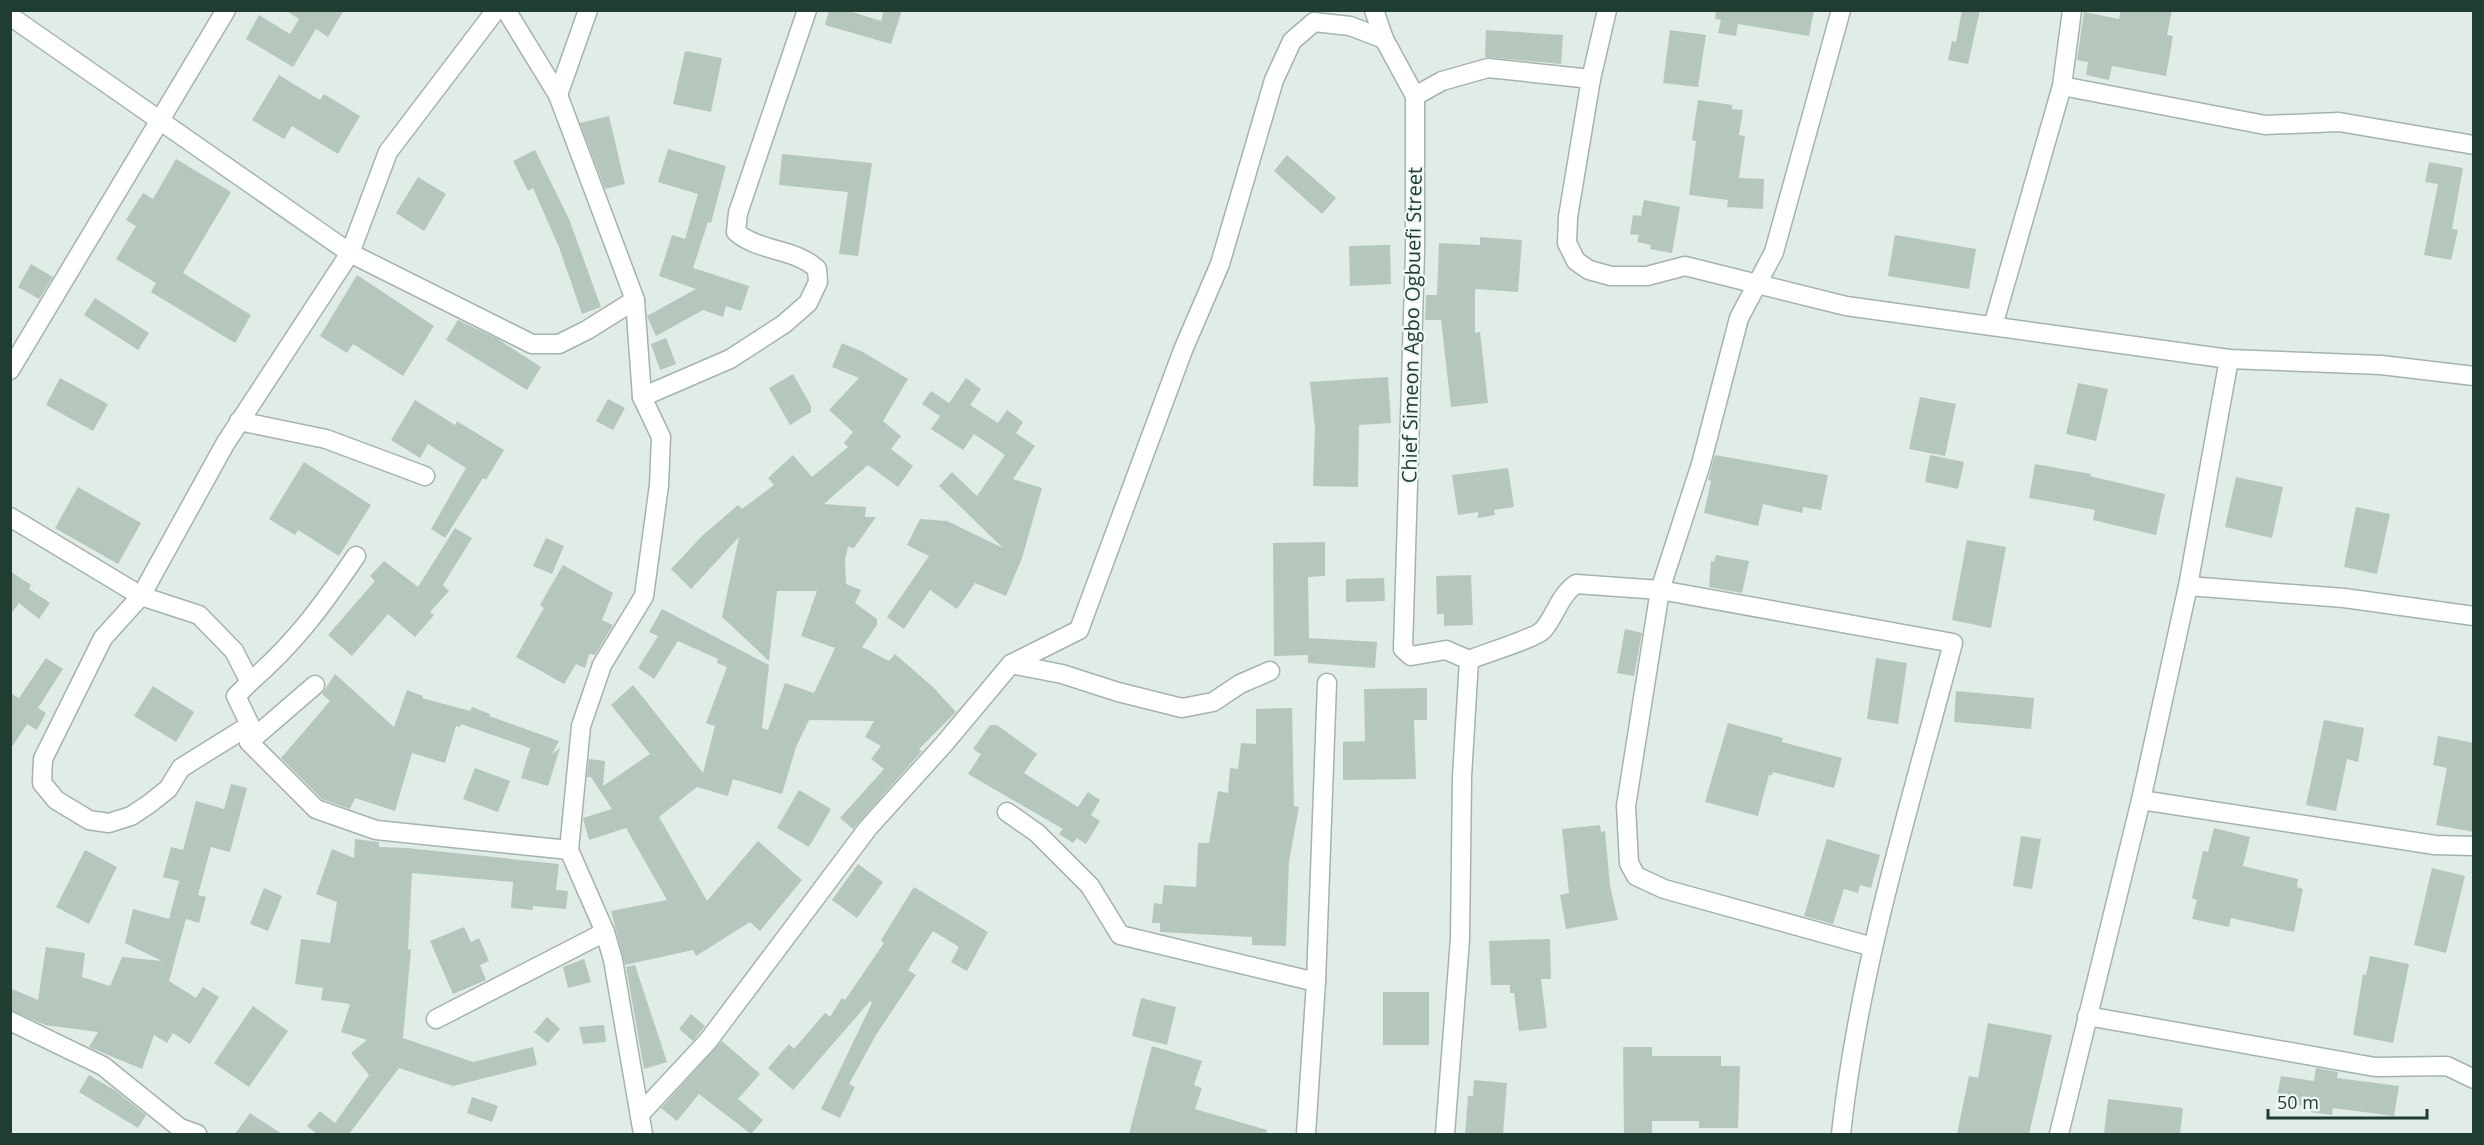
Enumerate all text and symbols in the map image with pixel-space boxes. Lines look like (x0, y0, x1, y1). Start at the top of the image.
street label: Chief Simeon Agbo Ogbuefi Street (1395, 167, 1428, 483)
scale bar (2268, 1082, 2427, 1120)
text: 50 m (2277, 1090, 2319, 1114)

